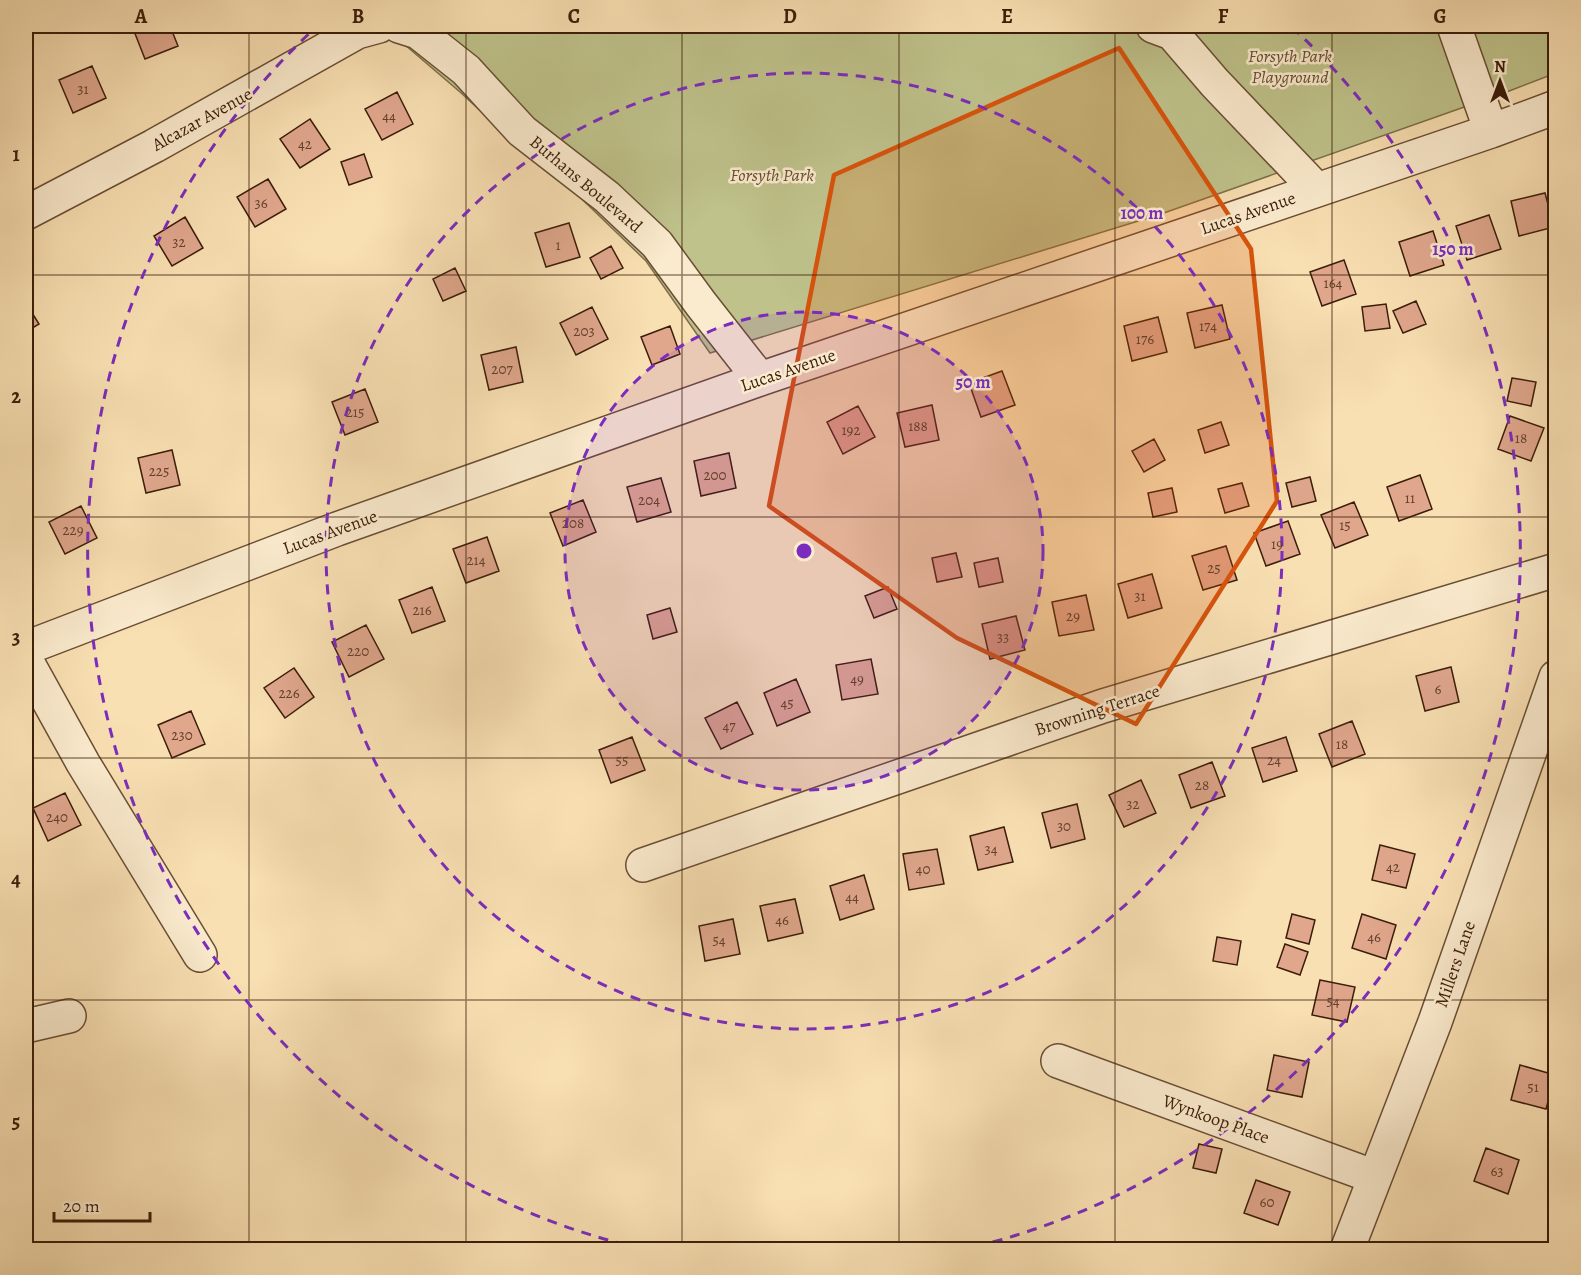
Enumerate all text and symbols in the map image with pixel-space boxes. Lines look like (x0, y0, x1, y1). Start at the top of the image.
text: A (134, 3, 148, 30)
text: B (352, 3, 364, 30)
text: C (568, 3, 580, 30)
text: D (783, 3, 797, 30)
text: E (1001, 3, 1013, 30)
text: F (1218, 3, 1229, 30)
text: G (1433, 3, 1447, 30)
park label: Forsyth Park Playground (1248, 44, 1332, 89)
north arrow (1470, 51, 1530, 111)
text: N (1494, 56, 1506, 78)
house number: 31 (77, 79, 89, 99)
street label: Alcazar Avenue (147, 82, 256, 157)
house number: 44 (382, 106, 396, 126)
street label: Burhans Boulevard (525, 130, 648, 238)
house number: 42 (298, 134, 312, 154)
text: 1 (12, 141, 20, 168)
park label: Forsyth Park (730, 163, 814, 187)
street label: Lucas Avenue (1197, 186, 1299, 240)
house number: 36 (254, 193, 268, 213)
text: 100 m (1121, 201, 1163, 225)
house number: 32 (172, 232, 186, 252)
house number: 1 (555, 235, 561, 255)
text: 150 m (1432, 237, 1474, 261)
house number: 164 (1324, 273, 1343, 293)
house number: 174 (1199, 316, 1217, 336)
house number: 203 (573, 321, 595, 341)
house number: 176 (1136, 329, 1154, 349)
street label: Lucas Avenue (737, 343, 839, 397)
house number: 207 (491, 359, 513, 379)
text: 50 m (956, 370, 990, 394)
text: 2 (11, 383, 21, 410)
house number: 215 (346, 402, 364, 422)
house number: 188 (908, 416, 928, 436)
house number: 192 (841, 420, 861, 440)
house number: 18 (1515, 428, 1527, 448)
house number: 225 (149, 461, 169, 481)
house number: 200 (703, 465, 727, 485)
house number: 11 (1405, 488, 1415, 508)
house number: 204 (638, 490, 660, 510)
street label: Lucas Avenue (279, 504, 381, 560)
house number: 208 (562, 513, 584, 533)
house number: 15 (1339, 515, 1351, 535)
house number: 229 (62, 520, 84, 540)
house number: 19 (1271, 534, 1283, 554)
centre of rings (794, 541, 814, 561)
house number: 214 (466, 550, 486, 570)
house number: 25 (1207, 558, 1221, 578)
house number: 31 (1134, 586, 1146, 606)
house number: 216 (412, 600, 432, 620)
house number: 29 (1066, 606, 1080, 626)
text: 3 (12, 624, 20, 651)
house number: 33 (997, 627, 1009, 647)
house number: 220 (347, 641, 369, 661)
house number: 49 (850, 669, 864, 689)
street label: Browning Terrace (1031, 678, 1163, 742)
house number: 6 (1435, 679, 1442, 699)
house number: 226 (278, 683, 300, 703)
house number: 45 (780, 693, 794, 713)
house number: 47 (722, 716, 736, 736)
house number: 230 (171, 725, 193, 745)
house number: 18 (1336, 734, 1348, 754)
house number: 55 (616, 750, 628, 770)
house number: 24 (1267, 750, 1281, 770)
house number: 28 (1195, 775, 1209, 795)
house number: 32 (1126, 794, 1140, 814)
house number: 240 (46, 807, 68, 827)
house number: 30 (1057, 816, 1071, 836)
house number: 34 (984, 839, 998, 859)
house number: 42 (1386, 857, 1400, 877)
house number: 40 (916, 859, 930, 879)
text: 4 (11, 866, 21, 893)
house number: 44 (845, 887, 859, 907)
house number: 46 (775, 910, 789, 930)
street label: Millers Lane (1429, 917, 1481, 1011)
house number: 46 (1367, 927, 1381, 947)
house number: 54 (712, 930, 726, 950)
house number: 54 (1326, 991, 1340, 1011)
house number: 51 (1527, 1077, 1539, 1097)
street label: Wynkoop Place (1158, 1088, 1273, 1149)
text: 5 (12, 1108, 20, 1135)
house number: 63 (1490, 1161, 1504, 1181)
scale bar (54, 1185, 150, 1223)
house number: 60 (1260, 1192, 1274, 1212)
text: 20 m (63, 1194, 100, 1218)

